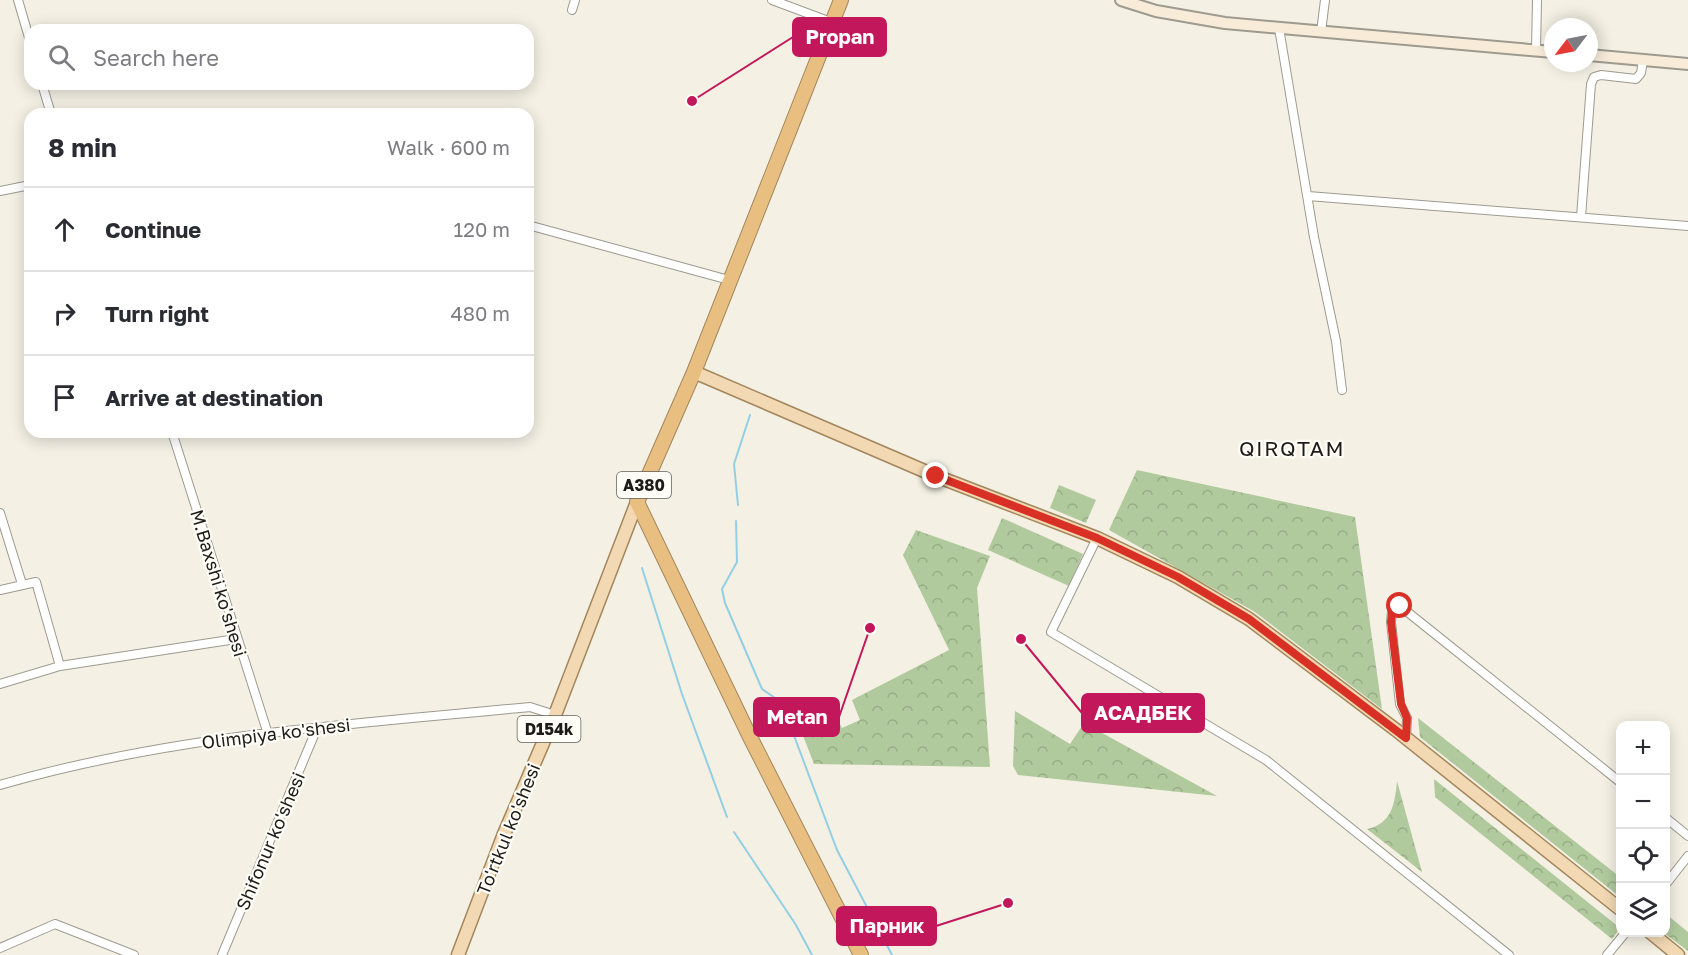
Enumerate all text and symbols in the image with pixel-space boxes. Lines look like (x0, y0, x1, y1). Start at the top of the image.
callout: Propan (793, 18, 886, 56)
north arrow (1544, 18, 1598, 72)
search box (24, 24, 534, 90)
text: Propan (806, 24, 874, 48)
icon: search (45, 41, 78, 74)
text: Search here (93, 44, 219, 71)
text: 8 min (48, 132, 117, 163)
text: Walk · 600 m (387, 135, 510, 159)
icon: ahead (48, 213, 81, 246)
text: Continue (105, 216, 201, 243)
text: 120 m (454, 217, 510, 241)
icon: right (48, 297, 81, 330)
text: Turn right (105, 300, 209, 327)
text: 480 m (451, 301, 510, 325)
icon: arrive (48, 381, 81, 414)
text: Arrive at destination (105, 384, 323, 411)
district label: QIRQTAM (1239, 435, 1345, 461)
route end (922, 462, 948, 488)
road number: A380 (617, 472, 671, 498)
street label: M.Baxshi ko'shesi (186, 507, 252, 659)
route start (1386, 592, 1412, 618)
callout: АСАДБЕК (1082, 694, 1204, 732)
callout: Metan (754, 698, 839, 736)
text: АСАДБЕК (1094, 700, 1192, 724)
text: Metan (766, 704, 828, 728)
street label: Olimpiya ko'shesi (200, 713, 352, 753)
road number: D154k (518, 716, 580, 742)
map controls (1616, 721, 1670, 937)
button: + (1616, 721, 1670, 775)
street label: To'rtkul ko'shesi (472, 760, 544, 898)
street label: Shifonur ko'shesi (231, 769, 309, 913)
button: − (1616, 775, 1670, 829)
button: locate (1616, 829, 1670, 883)
button: layers (1616, 883, 1670, 937)
callout: Парник (837, 907, 936, 945)
text: Парник (850, 913, 925, 937)

